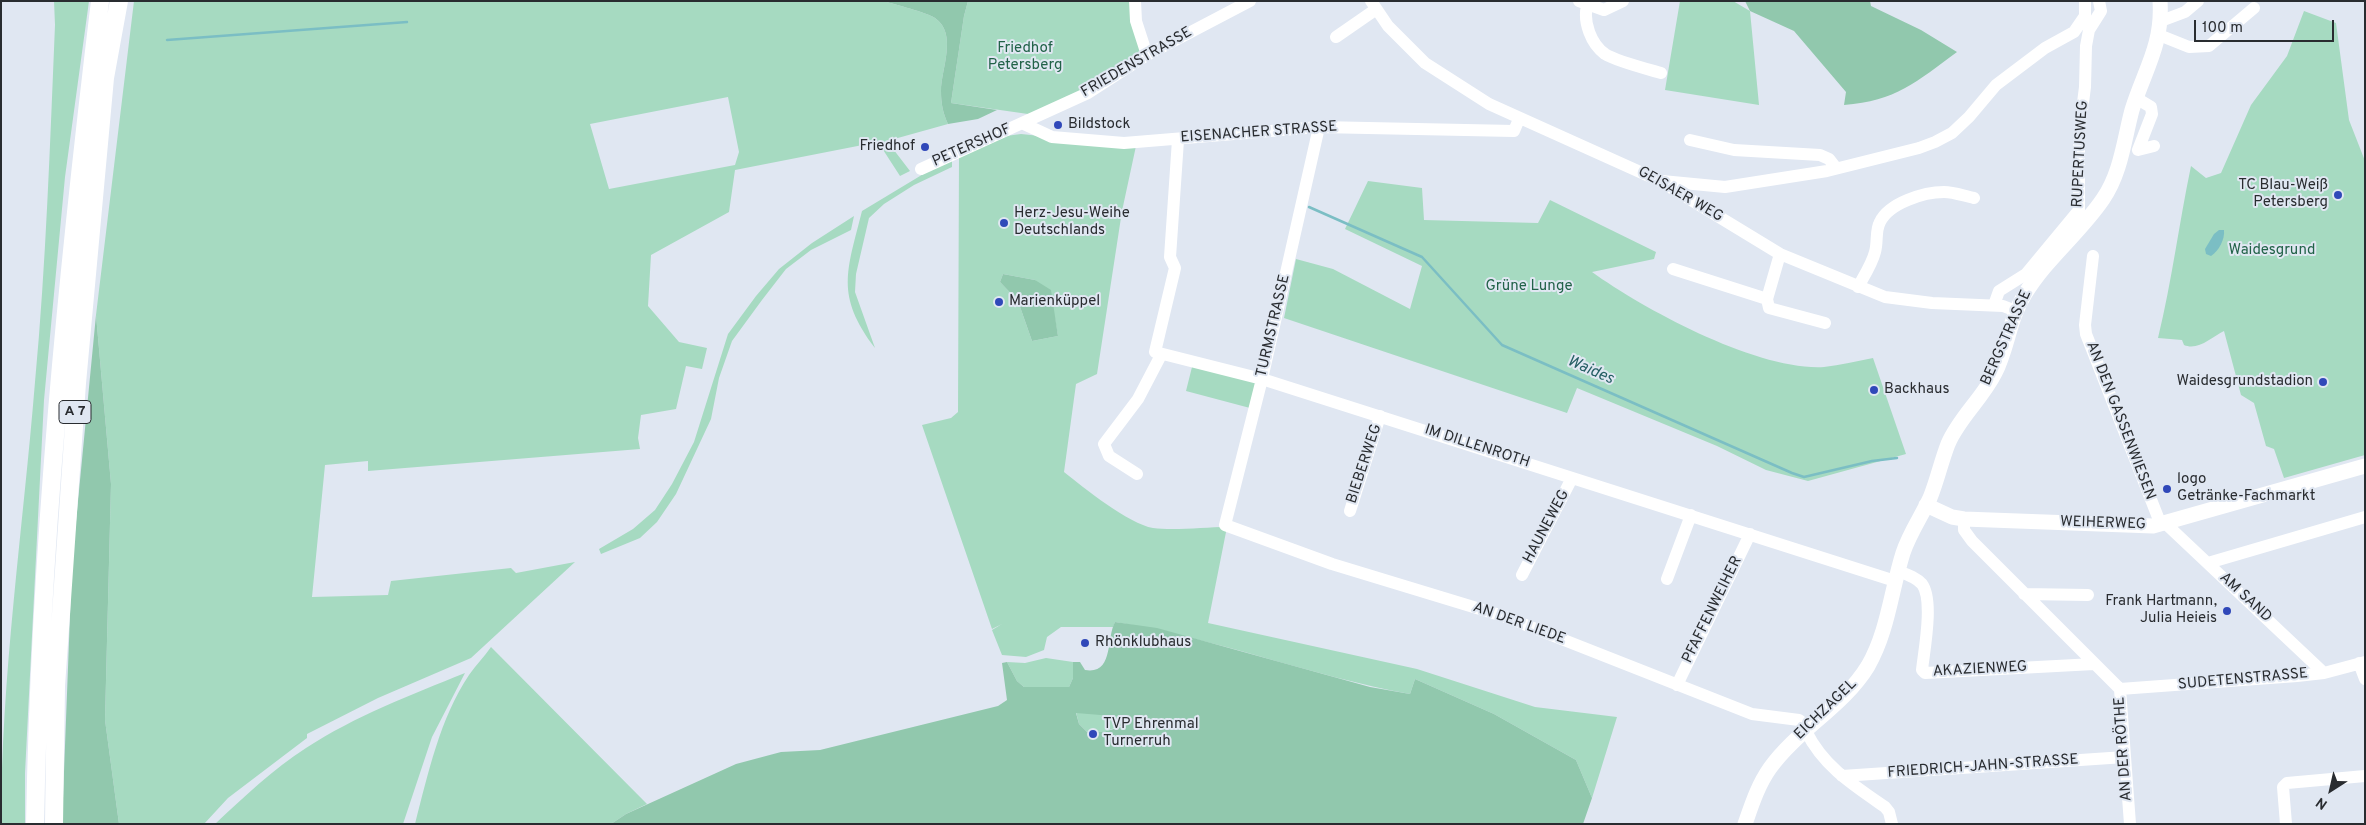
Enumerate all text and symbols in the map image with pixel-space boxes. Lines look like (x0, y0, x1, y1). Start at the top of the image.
scale bar (2196, 10, 2336, 42)
text: 100 m (2202, 19, 2243, 38)
street label: FRIEDENSTRASSE (1078, 24, 1196, 102)
park label: Friedhof Petersberg (988, 40, 1062, 75)
street label: RUPERTUSWEG (2069, 100, 2093, 208)
place label: Bildstock (1068, 116, 1130, 134)
marker: Bildstock (1052, 119, 1064, 131)
street label: EISENACHER STRASSE (1180, 119, 1338, 147)
street label: PETERSHOF (930, 121, 1014, 171)
place label: Friedhof (859, 138, 915, 156)
marker: Friedhof (919, 141, 931, 153)
street label: GEISAER WEG (1634, 163, 1726, 227)
place label: TC Blau-Weiß Petersberg (2238, 177, 2328, 212)
marker: TC Blau-Weiß Petersberg (2332, 189, 2344, 201)
place label: Herz-Jesu-Weihe Deutschlands (1014, 205, 1130, 240)
marker: Herz-Jesu-Weihe Deutschlands (998, 217, 1010, 229)
park label: Waidesgrund (2228, 242, 2316, 260)
street label: TURMSTRASSE (1253, 273, 1295, 379)
park label: Grüne Lunge (1486, 278, 1572, 296)
street label: BERGSTRASSE (1978, 288, 2036, 388)
place label: Marienküppel (1009, 293, 1100, 311)
marker: Marienküppel (993, 296, 1005, 308)
street label: AN DEN GASSENWIESEN (2081, 339, 2159, 503)
water label: Waides (1564, 352, 1616, 390)
place label: Waidesgrundstadion (2176, 373, 2313, 391)
marker: Waidesgrundstadion (2317, 376, 2329, 388)
place label: Backhaus (1884, 381, 1949, 399)
marker: Backhaus (1868, 384, 1880, 396)
road number: A 7 (59, 401, 91, 424)
street label: IM DILLENROTH (1422, 421, 1532, 473)
street label: BIEBERWEG (1344, 422, 1386, 506)
place label: logo Getränke-Fachmarkt (2177, 471, 2315, 506)
marker: logo Getränke-Fachmarkt (2161, 483, 2173, 495)
street label: HAUNEWEG (1520, 487, 1574, 567)
street label: WEIHERWEG (2060, 514, 2146, 534)
street label: PFAFFENWEIHER (1679, 554, 1747, 666)
street label: AM SAND (2215, 569, 2275, 627)
place label: Frank Hartmann, Julia Heieis (2105, 593, 2217, 628)
street label: AN DER LIEDE (1470, 599, 1568, 649)
marker: Frank Hartmann, Julia Heieis (2221, 605, 2233, 617)
place label: Rhönklubhaus (1095, 634, 1191, 652)
marker: Rhönklubhaus (1079, 637, 1091, 649)
street label: AKAZIENWEG (1932, 659, 2028, 681)
street label: SUDETENSTRASSE (2177, 665, 2309, 695)
street label: EICHZAGEL (1791, 676, 1861, 744)
street label: AN DER RÖTHE (2111, 696, 2137, 802)
place label: TVP Ehrenmal Turnerruh (1103, 716, 1199, 751)
marker: TVP Ehrenmal Turnerruh (1087, 728, 1099, 740)
street label: FRIEDRICH-JAHN-STRASSE (1887, 751, 2079, 783)
north arrow (2306, 765, 2356, 815)
text: N (2313, 793, 2331, 813)

